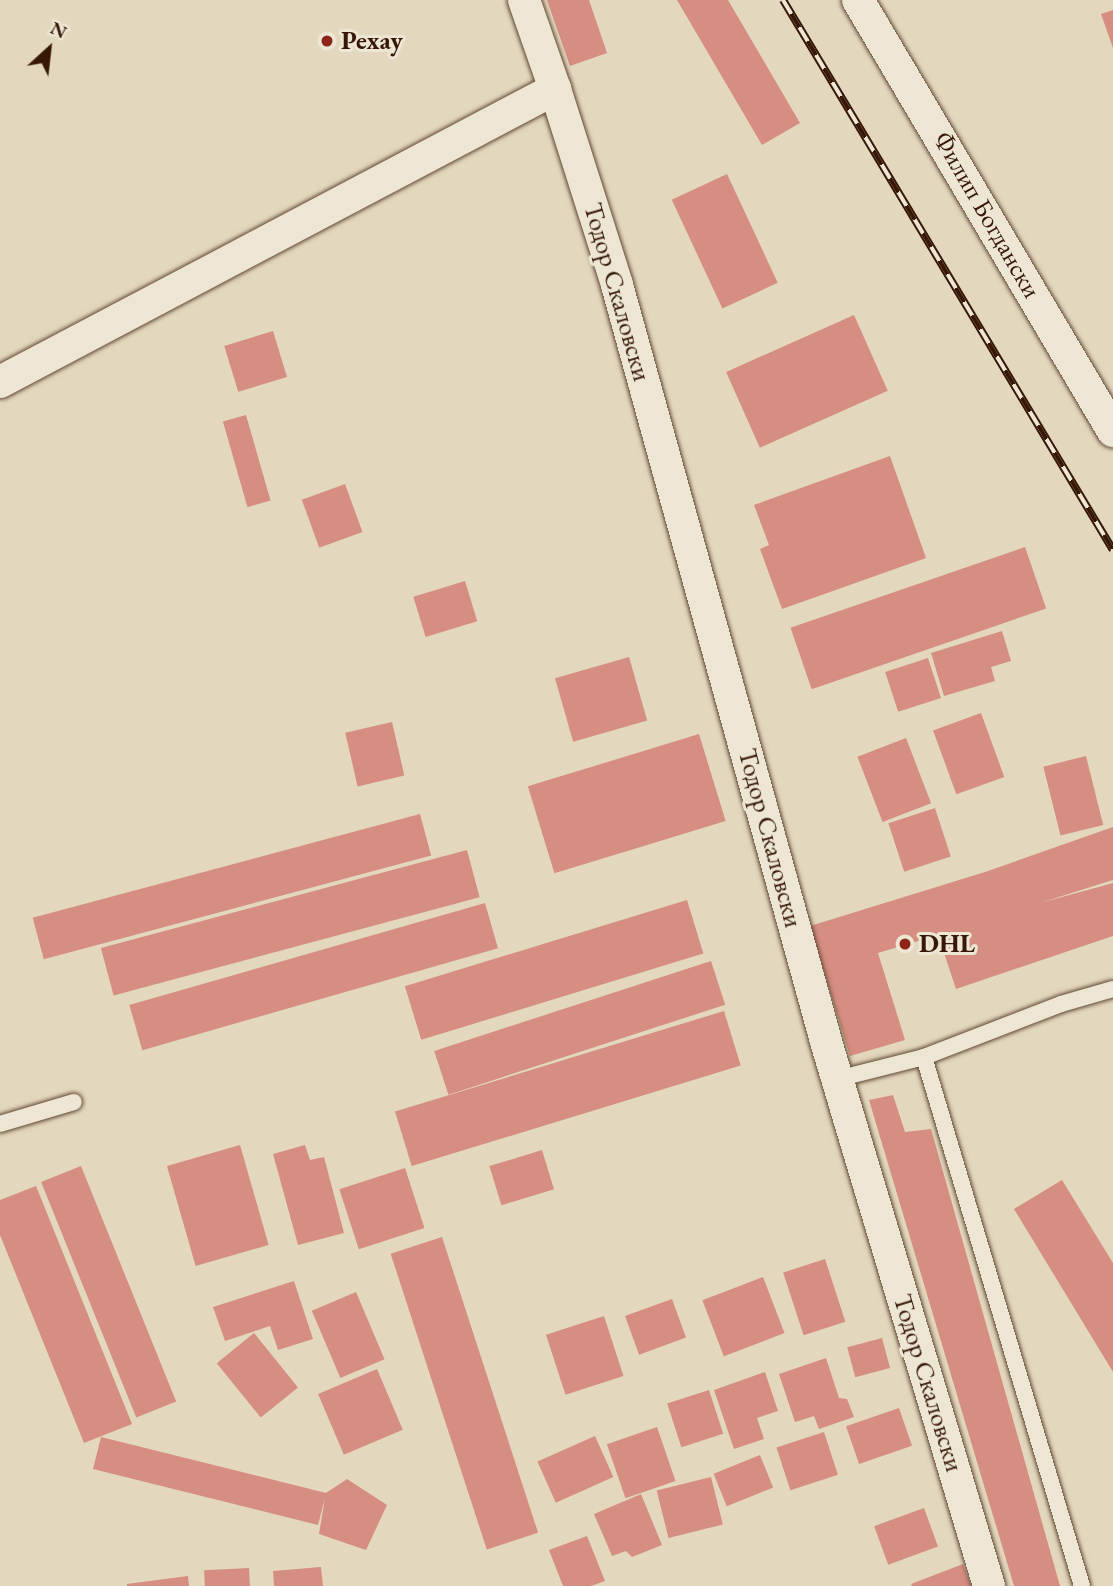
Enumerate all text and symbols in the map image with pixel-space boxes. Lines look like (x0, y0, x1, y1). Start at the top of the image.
north arrow (14, 14, 84, 84)
text: N (46, 15, 71, 44)
place label: Рехау (341, 25, 403, 57)
marker: Рехау (319, 33, 335, 49)
street label: Филип Богдански (927, 126, 1047, 304)
street label: Тодор Скаловски (577, 199, 657, 385)
street label: Тодор Скаловски (731, 745, 809, 931)
place label: DHL (919, 928, 975, 960)
marker: DHL (897, 936, 913, 952)
street label: Тодор Скаловски (886, 1290, 970, 1476)

